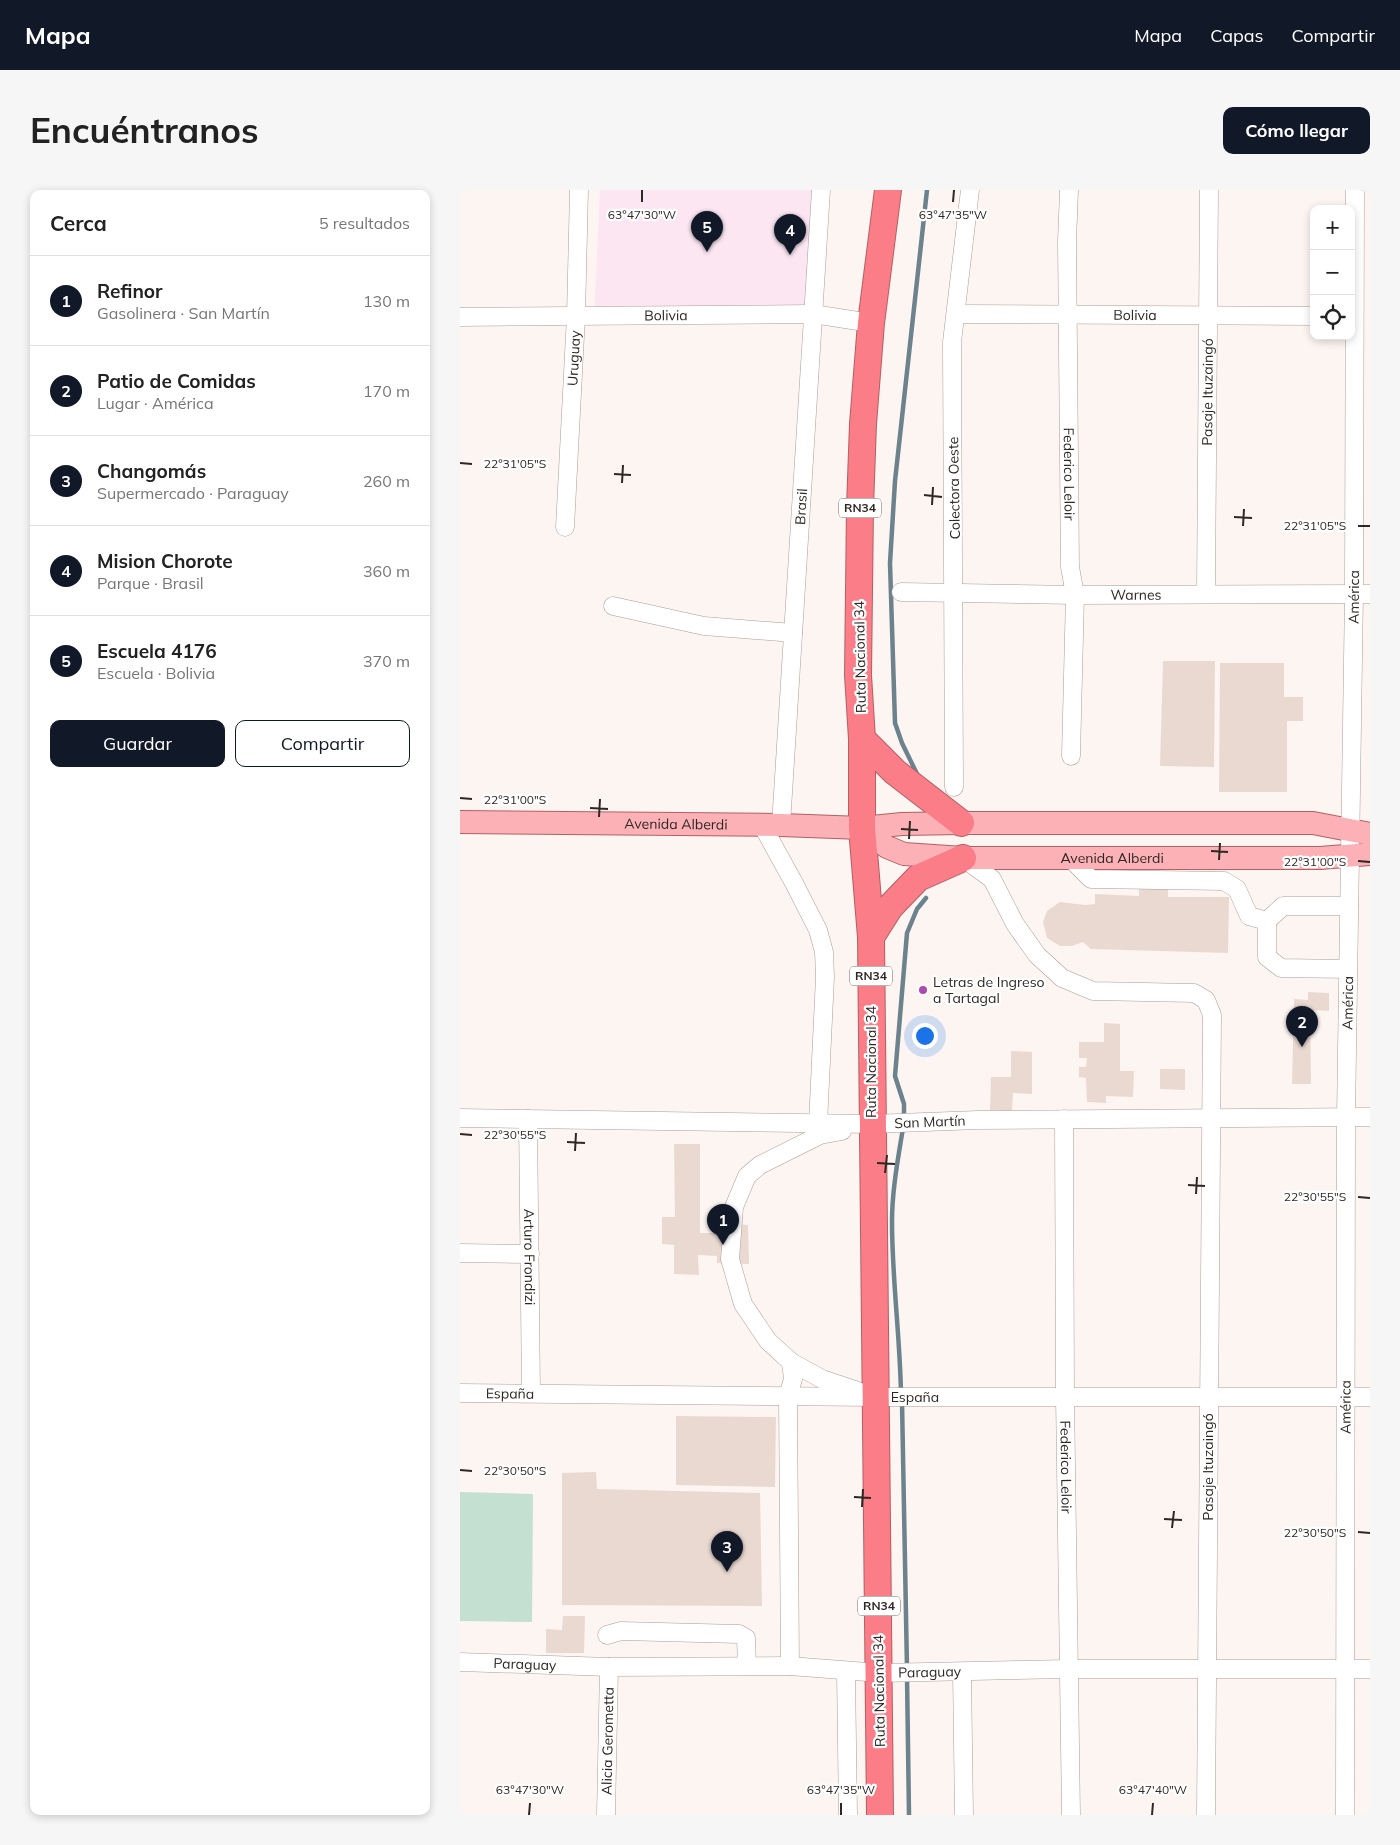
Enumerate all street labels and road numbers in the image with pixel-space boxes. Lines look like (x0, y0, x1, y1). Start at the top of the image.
street label: Bolivia (644, 306, 688, 324)
street label: Bolivia (1113, 306, 1157, 324)
street label: Uruguay (563, 329, 584, 387)
street label: Pasaje Ituzaingó (1198, 338, 1217, 446)
street label: Federico Leloir (1060, 427, 1079, 522)
street label: Colectora Oeste (944, 437, 964, 539)
street label: Brasil (791, 488, 811, 525)
road number: RN34 (839, 498, 881, 518)
street label: América (1345, 570, 1363, 624)
street label: Warnes (1110, 586, 1162, 604)
street label: Ruta Nacional 34 (850, 600, 870, 713)
street label: Avenida Alberdi (624, 815, 728, 834)
street label: Avenida Alberdi (1060, 849, 1164, 867)
road number: RN34 (850, 966, 892, 986)
street label: América (1338, 976, 1357, 1030)
street label: Ruta Nacional 34 (862, 1005, 880, 1118)
street label: San Martín (894, 1111, 966, 1132)
street label: Arturo Frondizi (520, 1209, 539, 1305)
street label: América (1337, 1380, 1355, 1434)
street label: España (486, 1384, 534, 1403)
street label: España (891, 1388, 939, 1406)
street label: Pasaje Ituzaingó (1199, 1413, 1217, 1521)
street label: Federico Leloir (1056, 1420, 1076, 1515)
road number: RN34 (858, 1596, 900, 1615)
street label: Ruta Nacional 34 (869, 1634, 889, 1747)
street label: Paraguay (493, 1654, 557, 1674)
street label: Paraguay (898, 1662, 962, 1682)
street label: Alicia Gerometta (597, 1687, 618, 1795)

